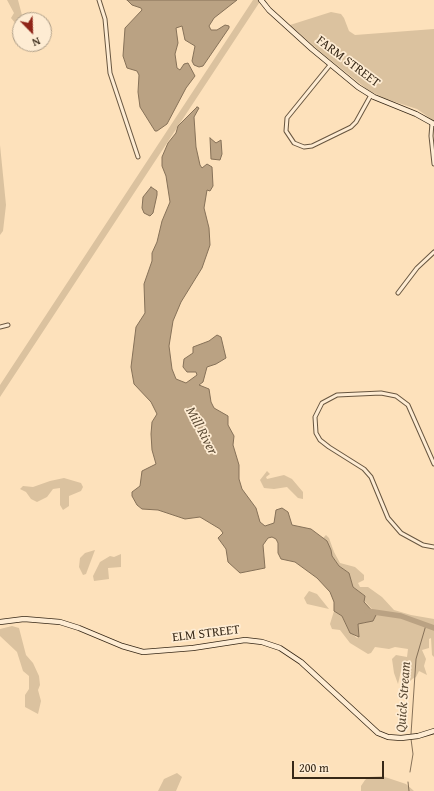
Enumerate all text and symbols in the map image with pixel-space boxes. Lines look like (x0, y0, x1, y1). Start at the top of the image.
north arrow (12, 12, 52, 52)
text: N (30, 33, 43, 51)
street label: FARM STREET (313, 33, 383, 91)
water label: Mill River (181, 404, 221, 458)
street label: ELM STREET (171, 622, 241, 646)
water label: Quick Stream (393, 661, 415, 733)
scale bar (294, 753, 386, 779)
text: 200 m (299, 759, 329, 776)

